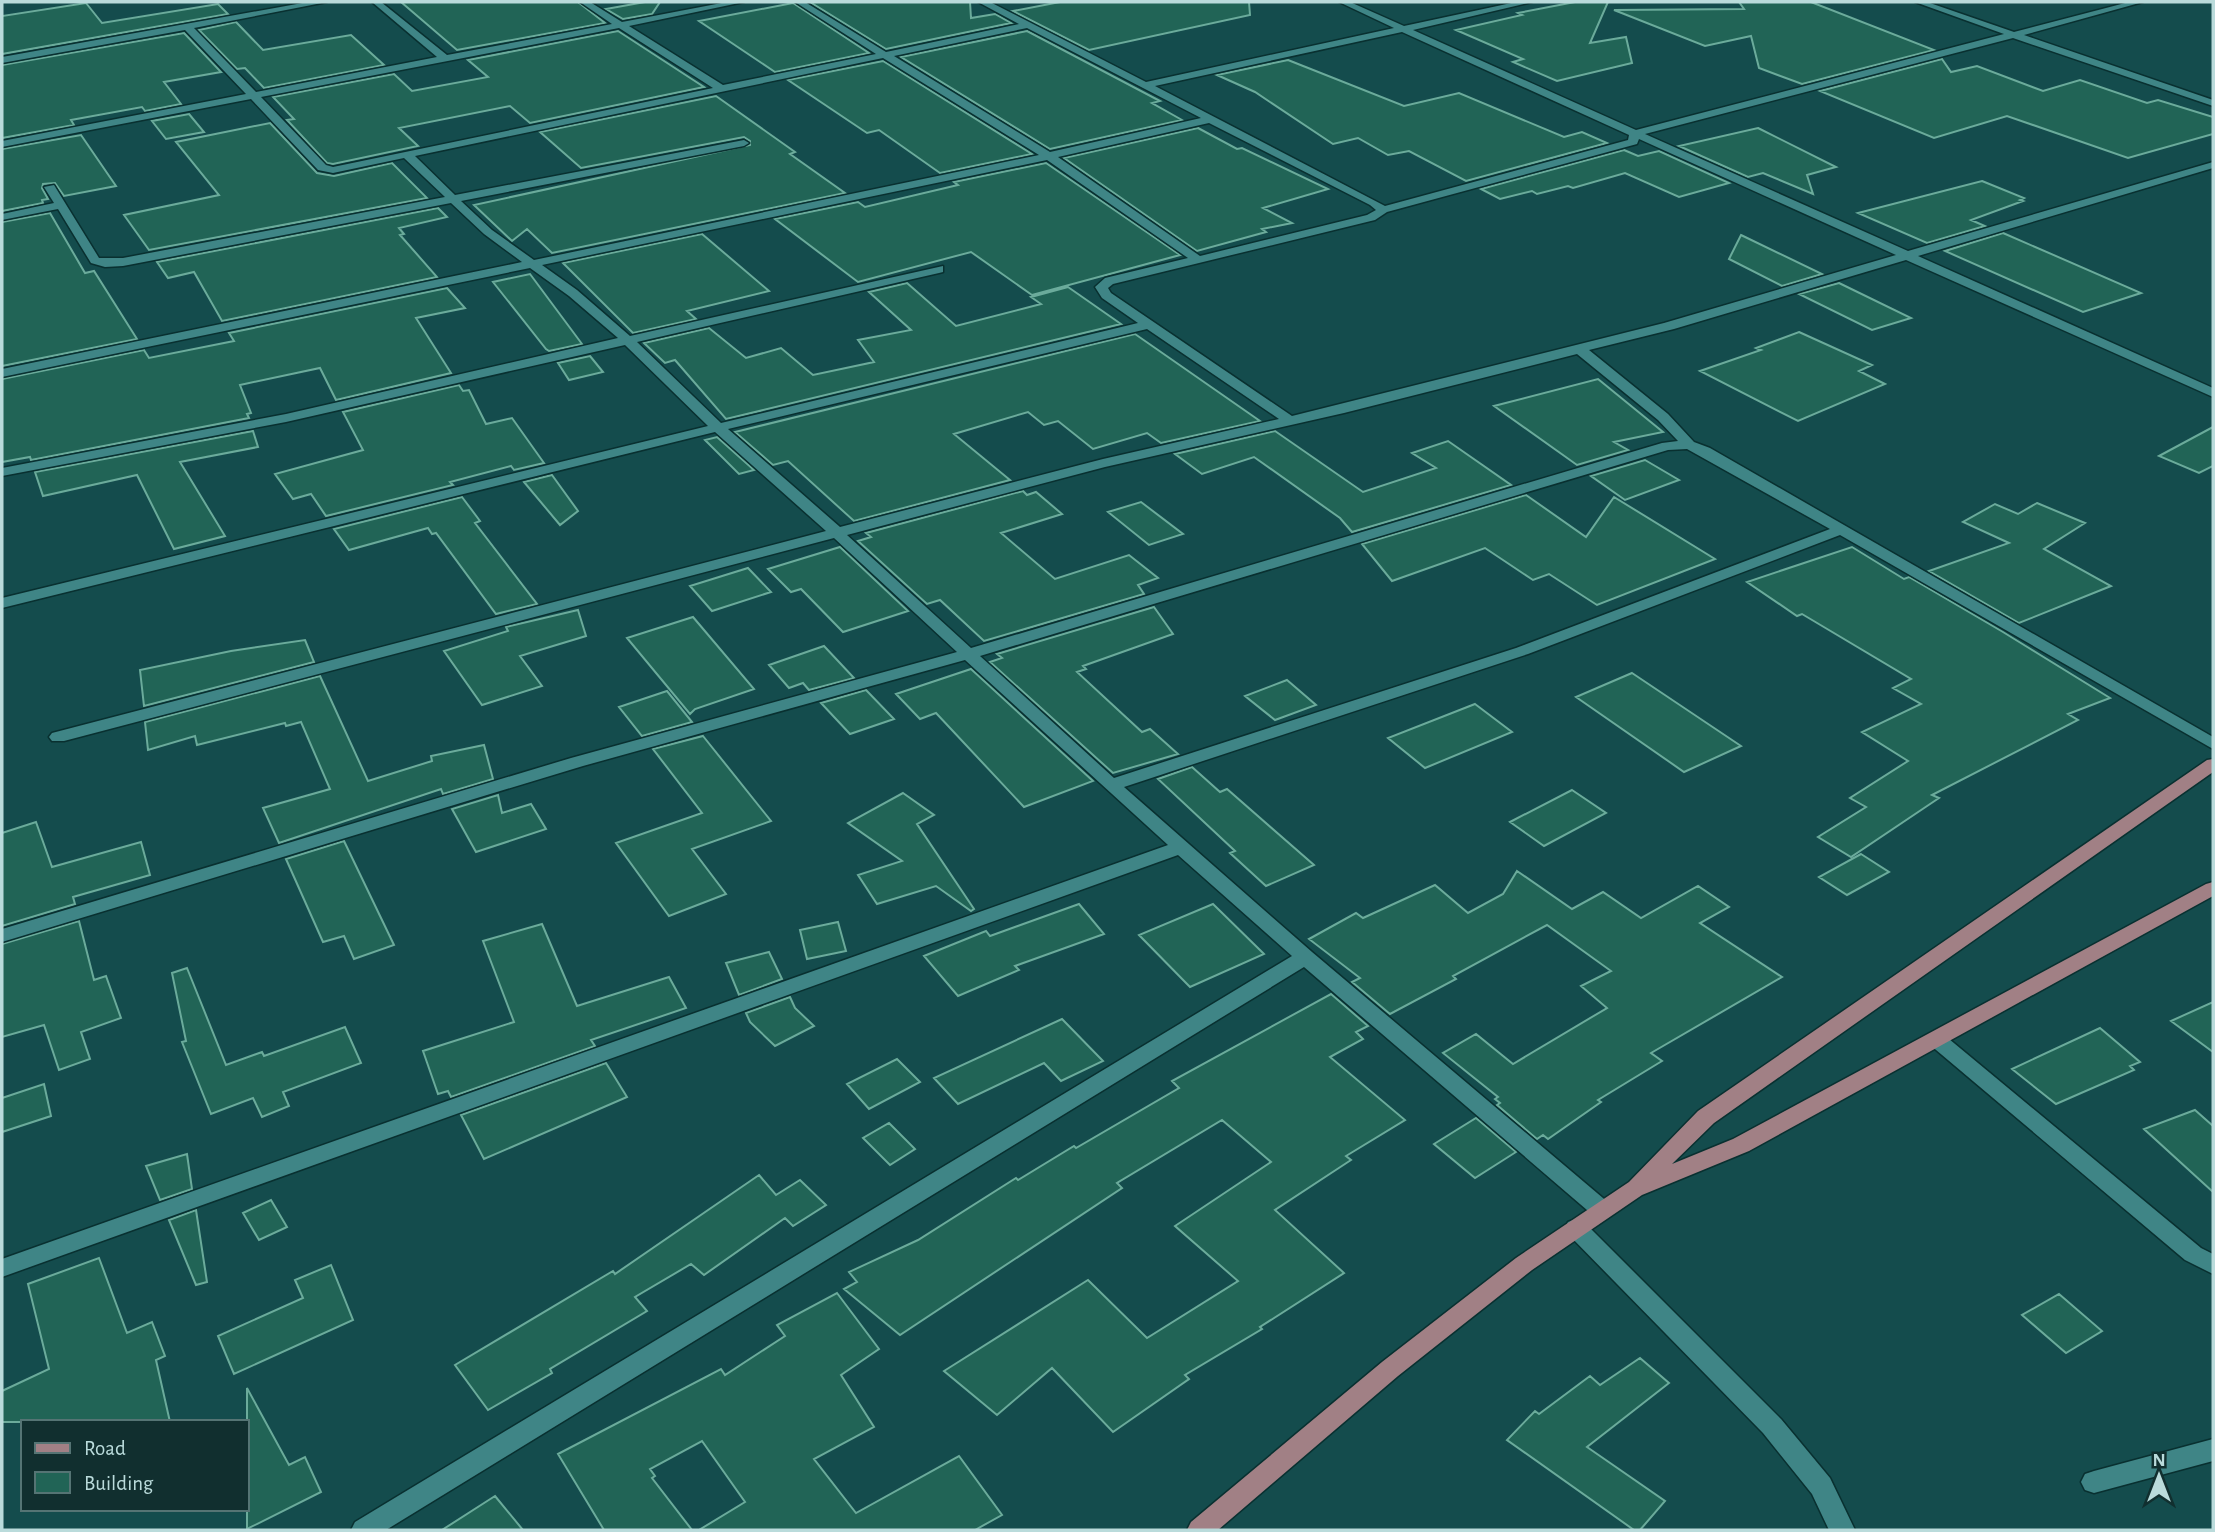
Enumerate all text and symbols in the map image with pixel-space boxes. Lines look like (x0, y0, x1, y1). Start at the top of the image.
legend (21, 1420, 248, 1511)
text: Road (84, 1438, 126, 1459)
north arrow (2124, 1441, 2194, 1511)
text: N (2152, 1451, 2166, 1470)
text: Building (84, 1473, 154, 1494)

